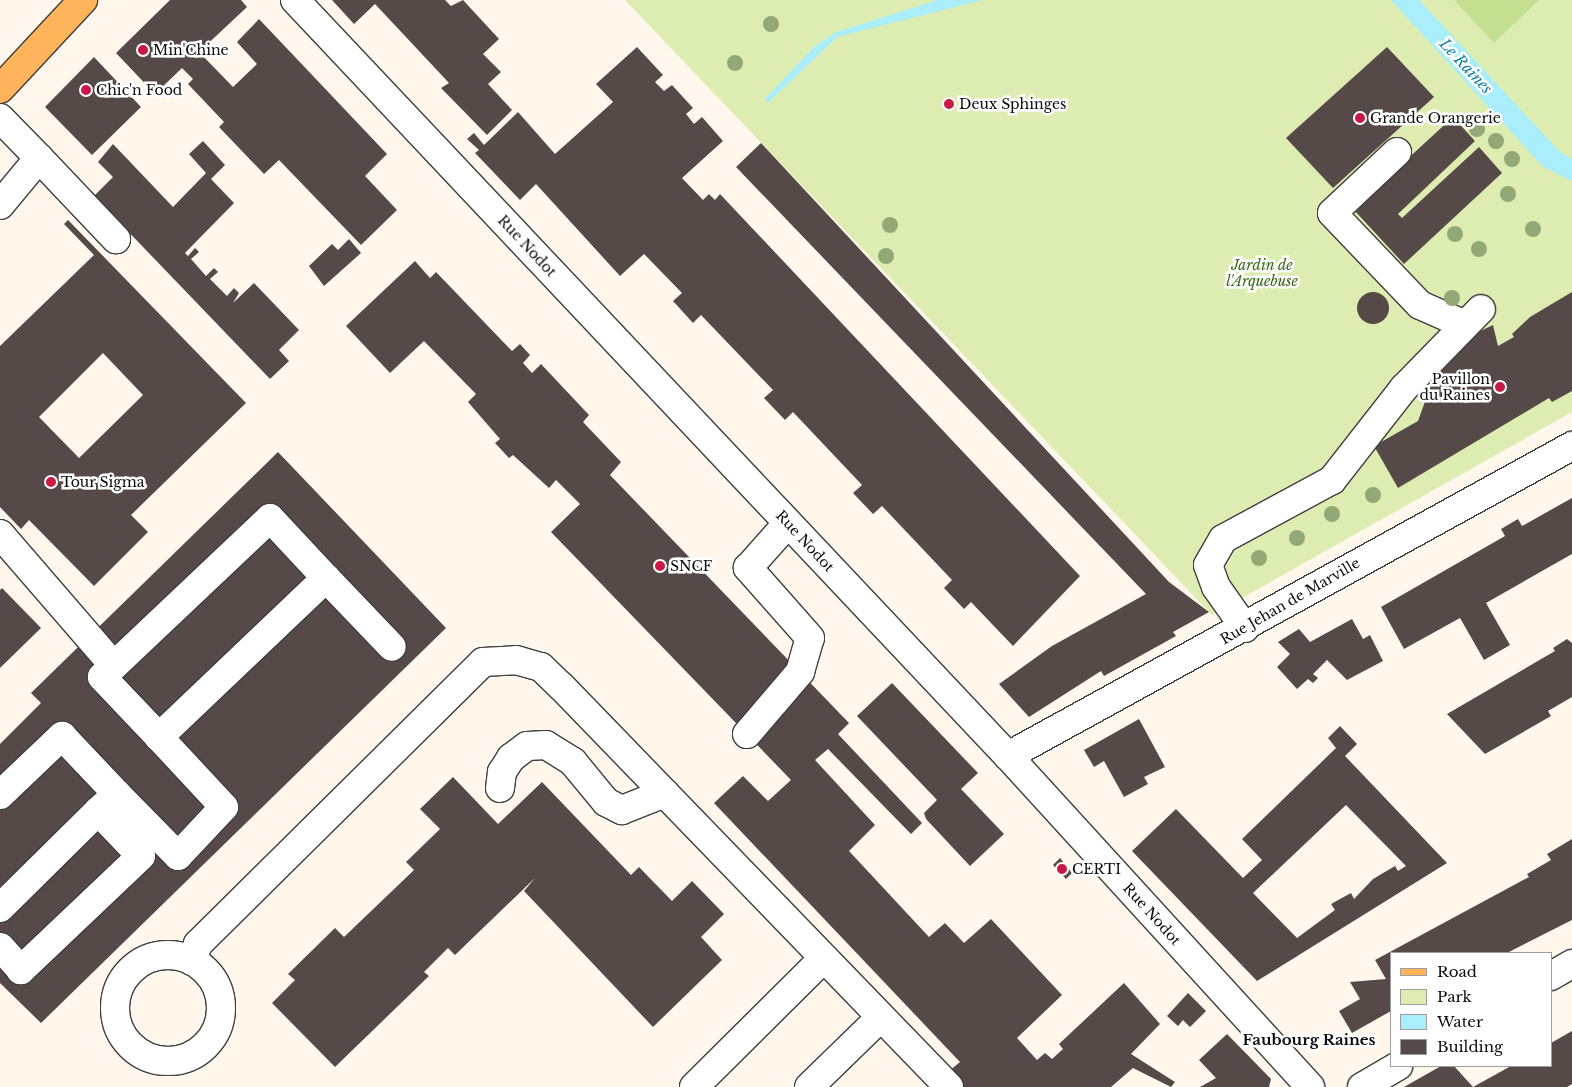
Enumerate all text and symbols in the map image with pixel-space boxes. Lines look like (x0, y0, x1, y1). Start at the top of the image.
water label: Le Raines (1436, 35, 1496, 97)
place label: Min'Chine (153, 42, 229, 58)
marker: Min'Chine (137, 44, 149, 56)
place label: Chic'n Food (96, 82, 182, 98)
marker: Chic'n Food (80, 84, 92, 96)
place label: Deux Sphinges (959, 96, 1067, 112)
marker: Deux Sphinges (943, 98, 955, 110)
place label: Grande Orangerie (1370, 110, 1501, 126)
marker: Grande Orangerie (1354, 112, 1366, 124)
street label: Rue Nodot (494, 212, 560, 280)
park label: Jardin de l'Arquebuse (1226, 257, 1298, 290)
place label: Pavillon du Raines (1420, 371, 1490, 404)
marker: Pavillon du Raines (1494, 381, 1506, 393)
place label: Tour Sigma (61, 474, 145, 490)
marker: Tour Sigma (45, 476, 57, 488)
street label: Rue Nodot (772, 507, 838, 575)
street label: Rue Jehan de Marville (1217, 554, 1363, 648)
place label: SNCF (670, 558, 712, 574)
marker: SNCF (654, 560, 666, 572)
place label: CERTI (1072, 861, 1121, 877)
marker: CERTI (1056, 863, 1068, 875)
street label: Rue Nodot (1120, 880, 1184, 948)
legend (1390, 952, 1552, 1067)
text: Road (1437, 962, 1477, 981)
text: Park (1437, 987, 1472, 1006)
text: Water (1437, 1012, 1483, 1031)
district label: Faubourg Raines (1242, 1031, 1376, 1049)
text: Building (1437, 1037, 1503, 1056)

